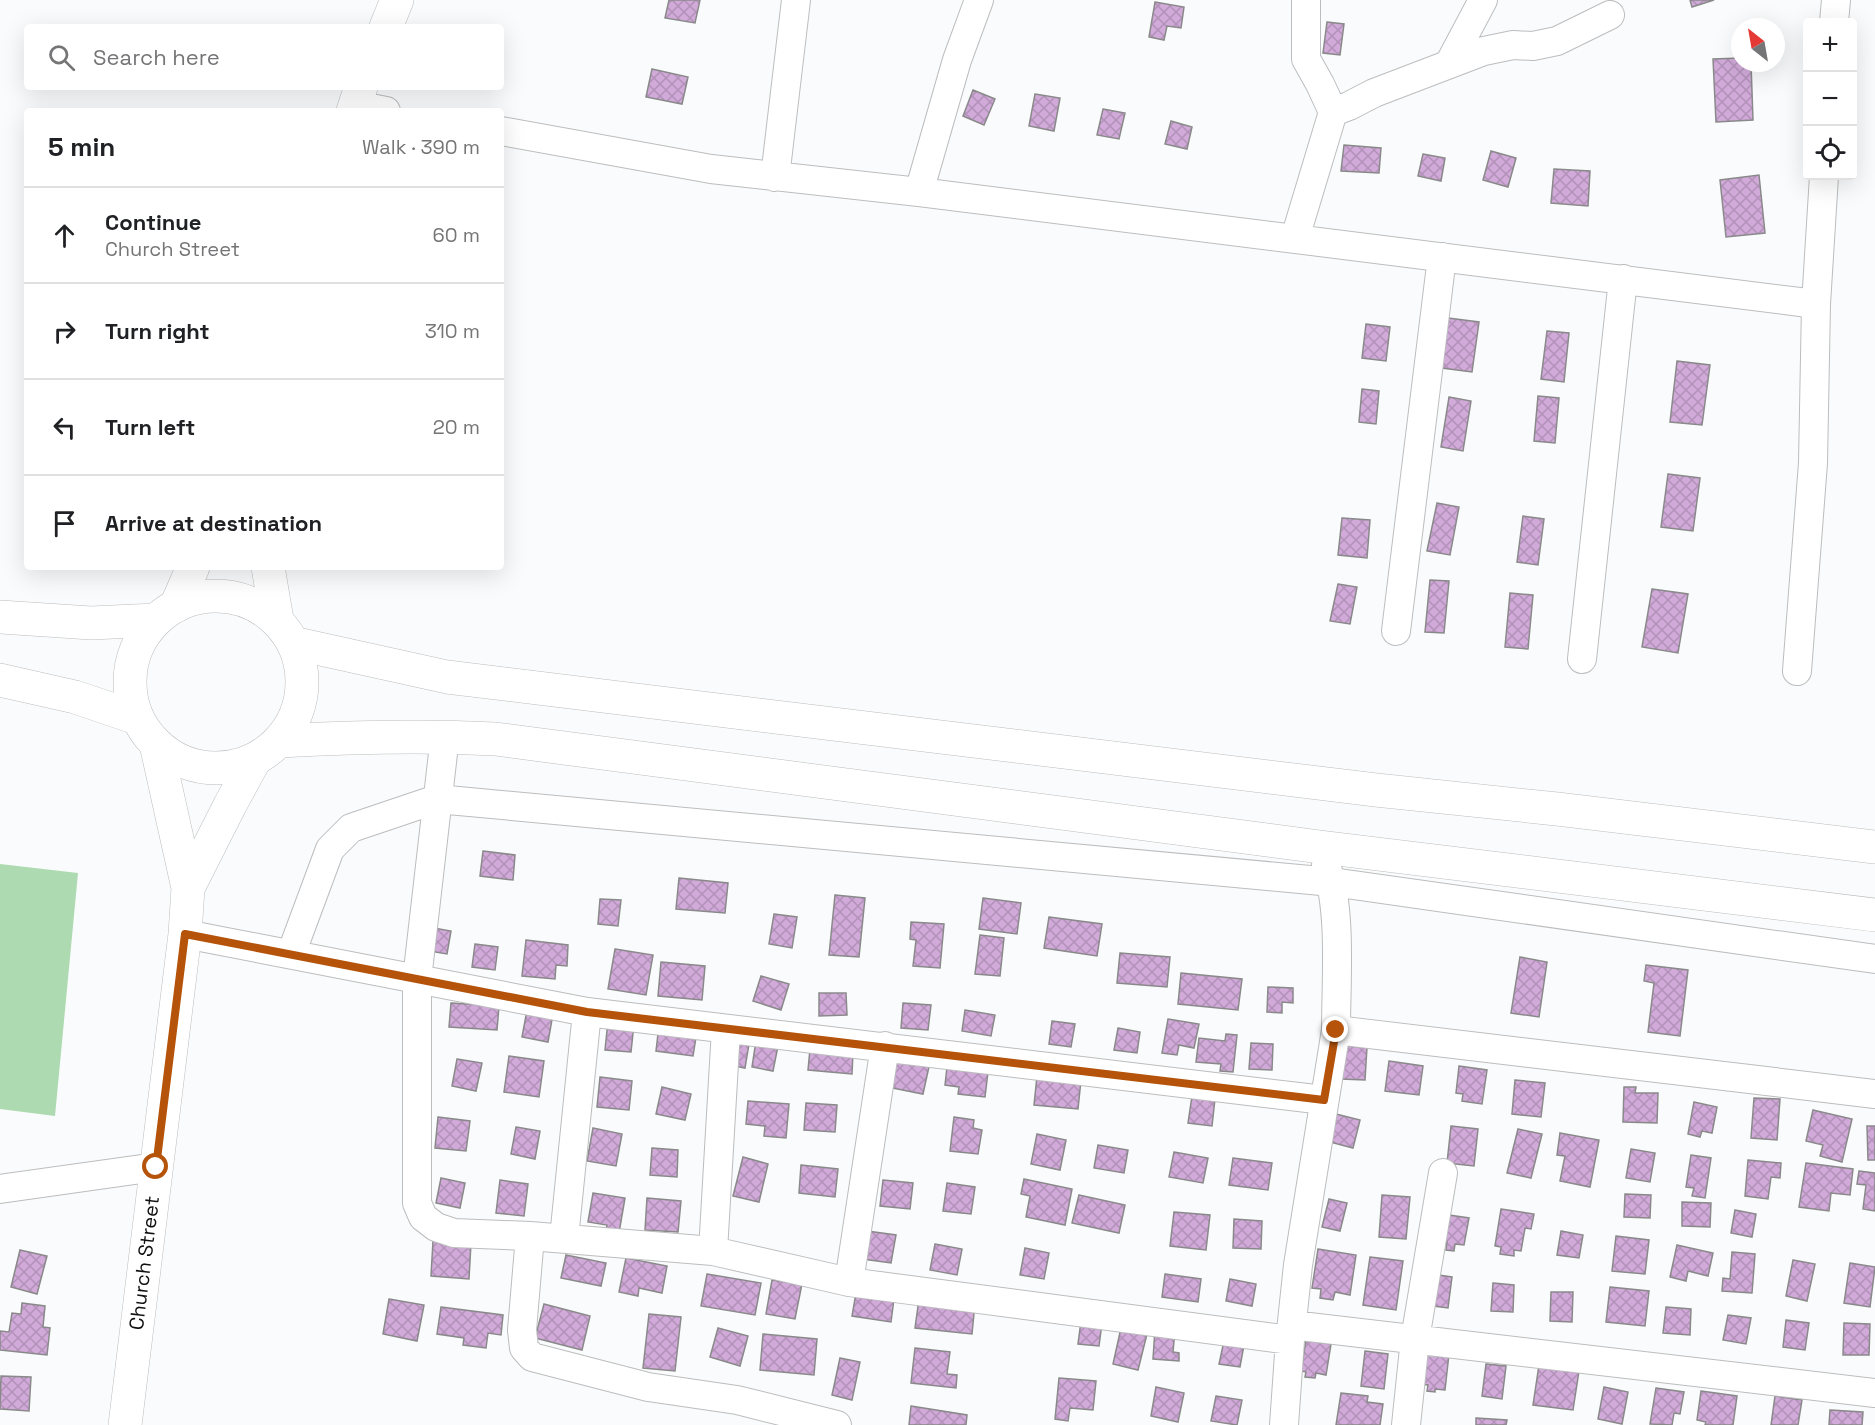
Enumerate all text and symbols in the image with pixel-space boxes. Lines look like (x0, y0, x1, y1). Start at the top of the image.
north arrow (1731, 18, 1785, 72)
map controls (1803, 18, 1857, 180)
button: + (1803, 18, 1857, 72)
search box (24, 24, 504, 90)
icon: search (45, 41, 78, 74)
text: Search here (93, 43, 220, 71)
button: − (1803, 72, 1857, 126)
button: locate (1803, 126, 1857, 180)
text: 5 min (48, 130, 115, 164)
text: Walk · 390 m (362, 134, 480, 160)
text: Continue (105, 208, 201, 236)
icon: ahead (48, 219, 81, 252)
text: 60 m (433, 222, 480, 248)
text: Church Street (105, 236, 240, 262)
icon: right (48, 315, 81, 348)
text: Turn right (105, 317, 210, 345)
text: 310 m (425, 318, 480, 344)
icon: left (48, 411, 81, 444)
text: Turn left (105, 413, 195, 441)
text: 20 m (433, 414, 480, 440)
icon: arrive (48, 507, 81, 540)
text: Arrive at destination (105, 509, 322, 537)
route end (1322, 1016, 1348, 1042)
route start (142, 1153, 168, 1179)
street label: Church Street (123, 1194, 165, 1332)

